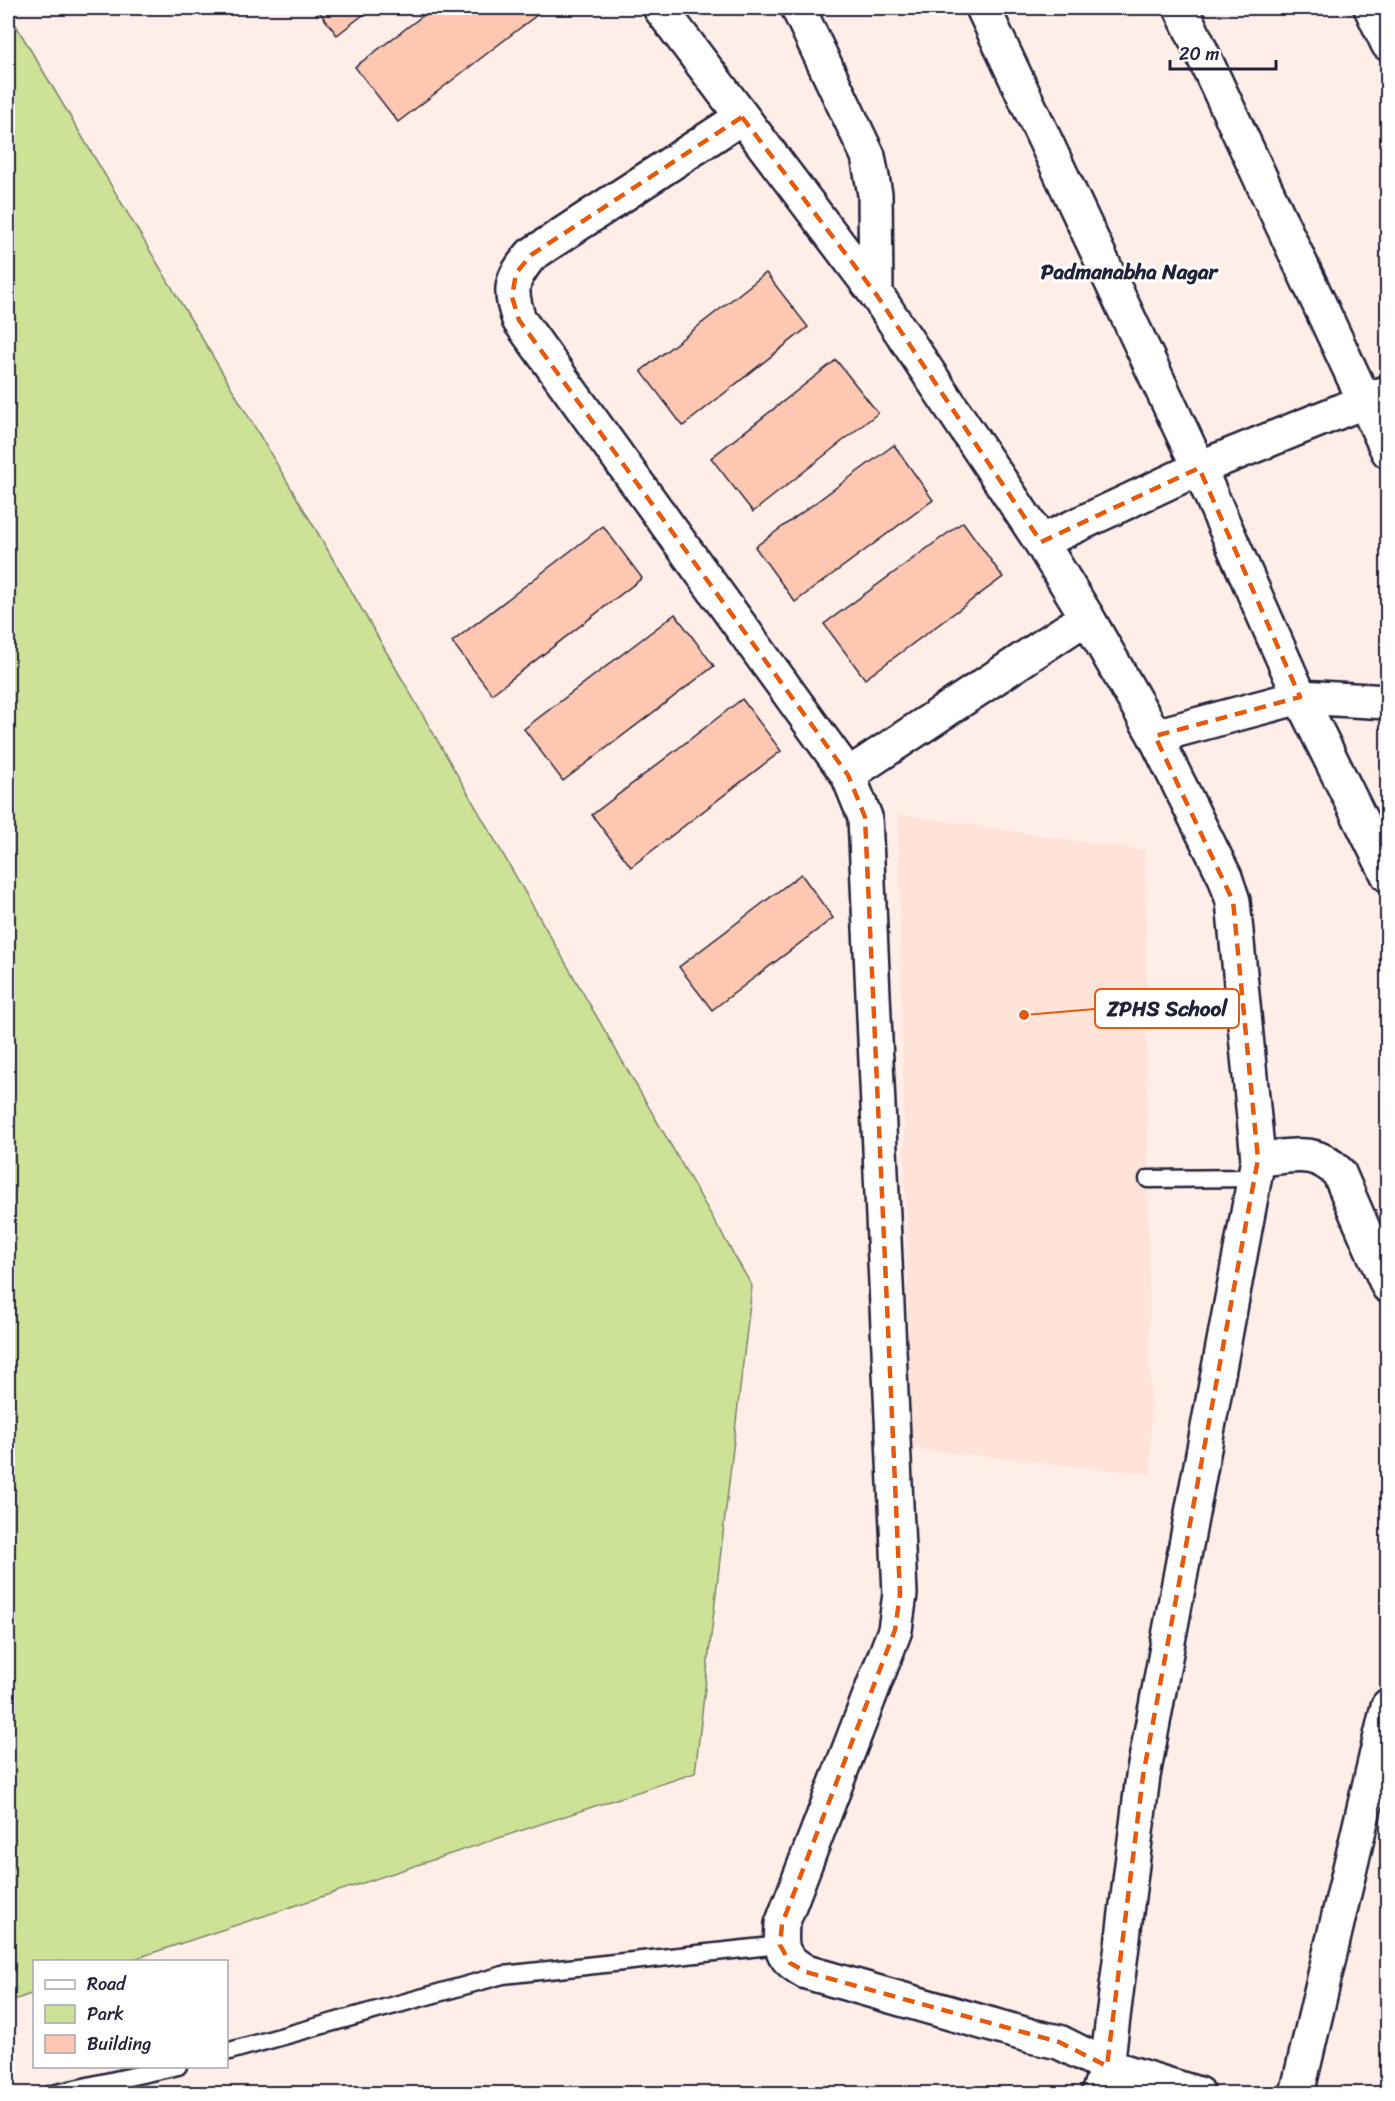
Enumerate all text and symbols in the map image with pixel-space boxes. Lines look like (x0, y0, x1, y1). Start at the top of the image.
scale bar (1170, 33, 1276, 71)
text: 20 m (1179, 38, 1219, 70)
district label: Padmanabha Nagar (1041, 253, 1220, 291)
callout: ZPHS School (1095, 989, 1239, 1028)
text: ZPHS School (1106, 990, 1228, 1028)
legend (33, 1960, 228, 2068)
text: Road (87, 1968, 127, 2000)
text: Park (87, 1998, 124, 2030)
text: Building (87, 2028, 151, 2060)

